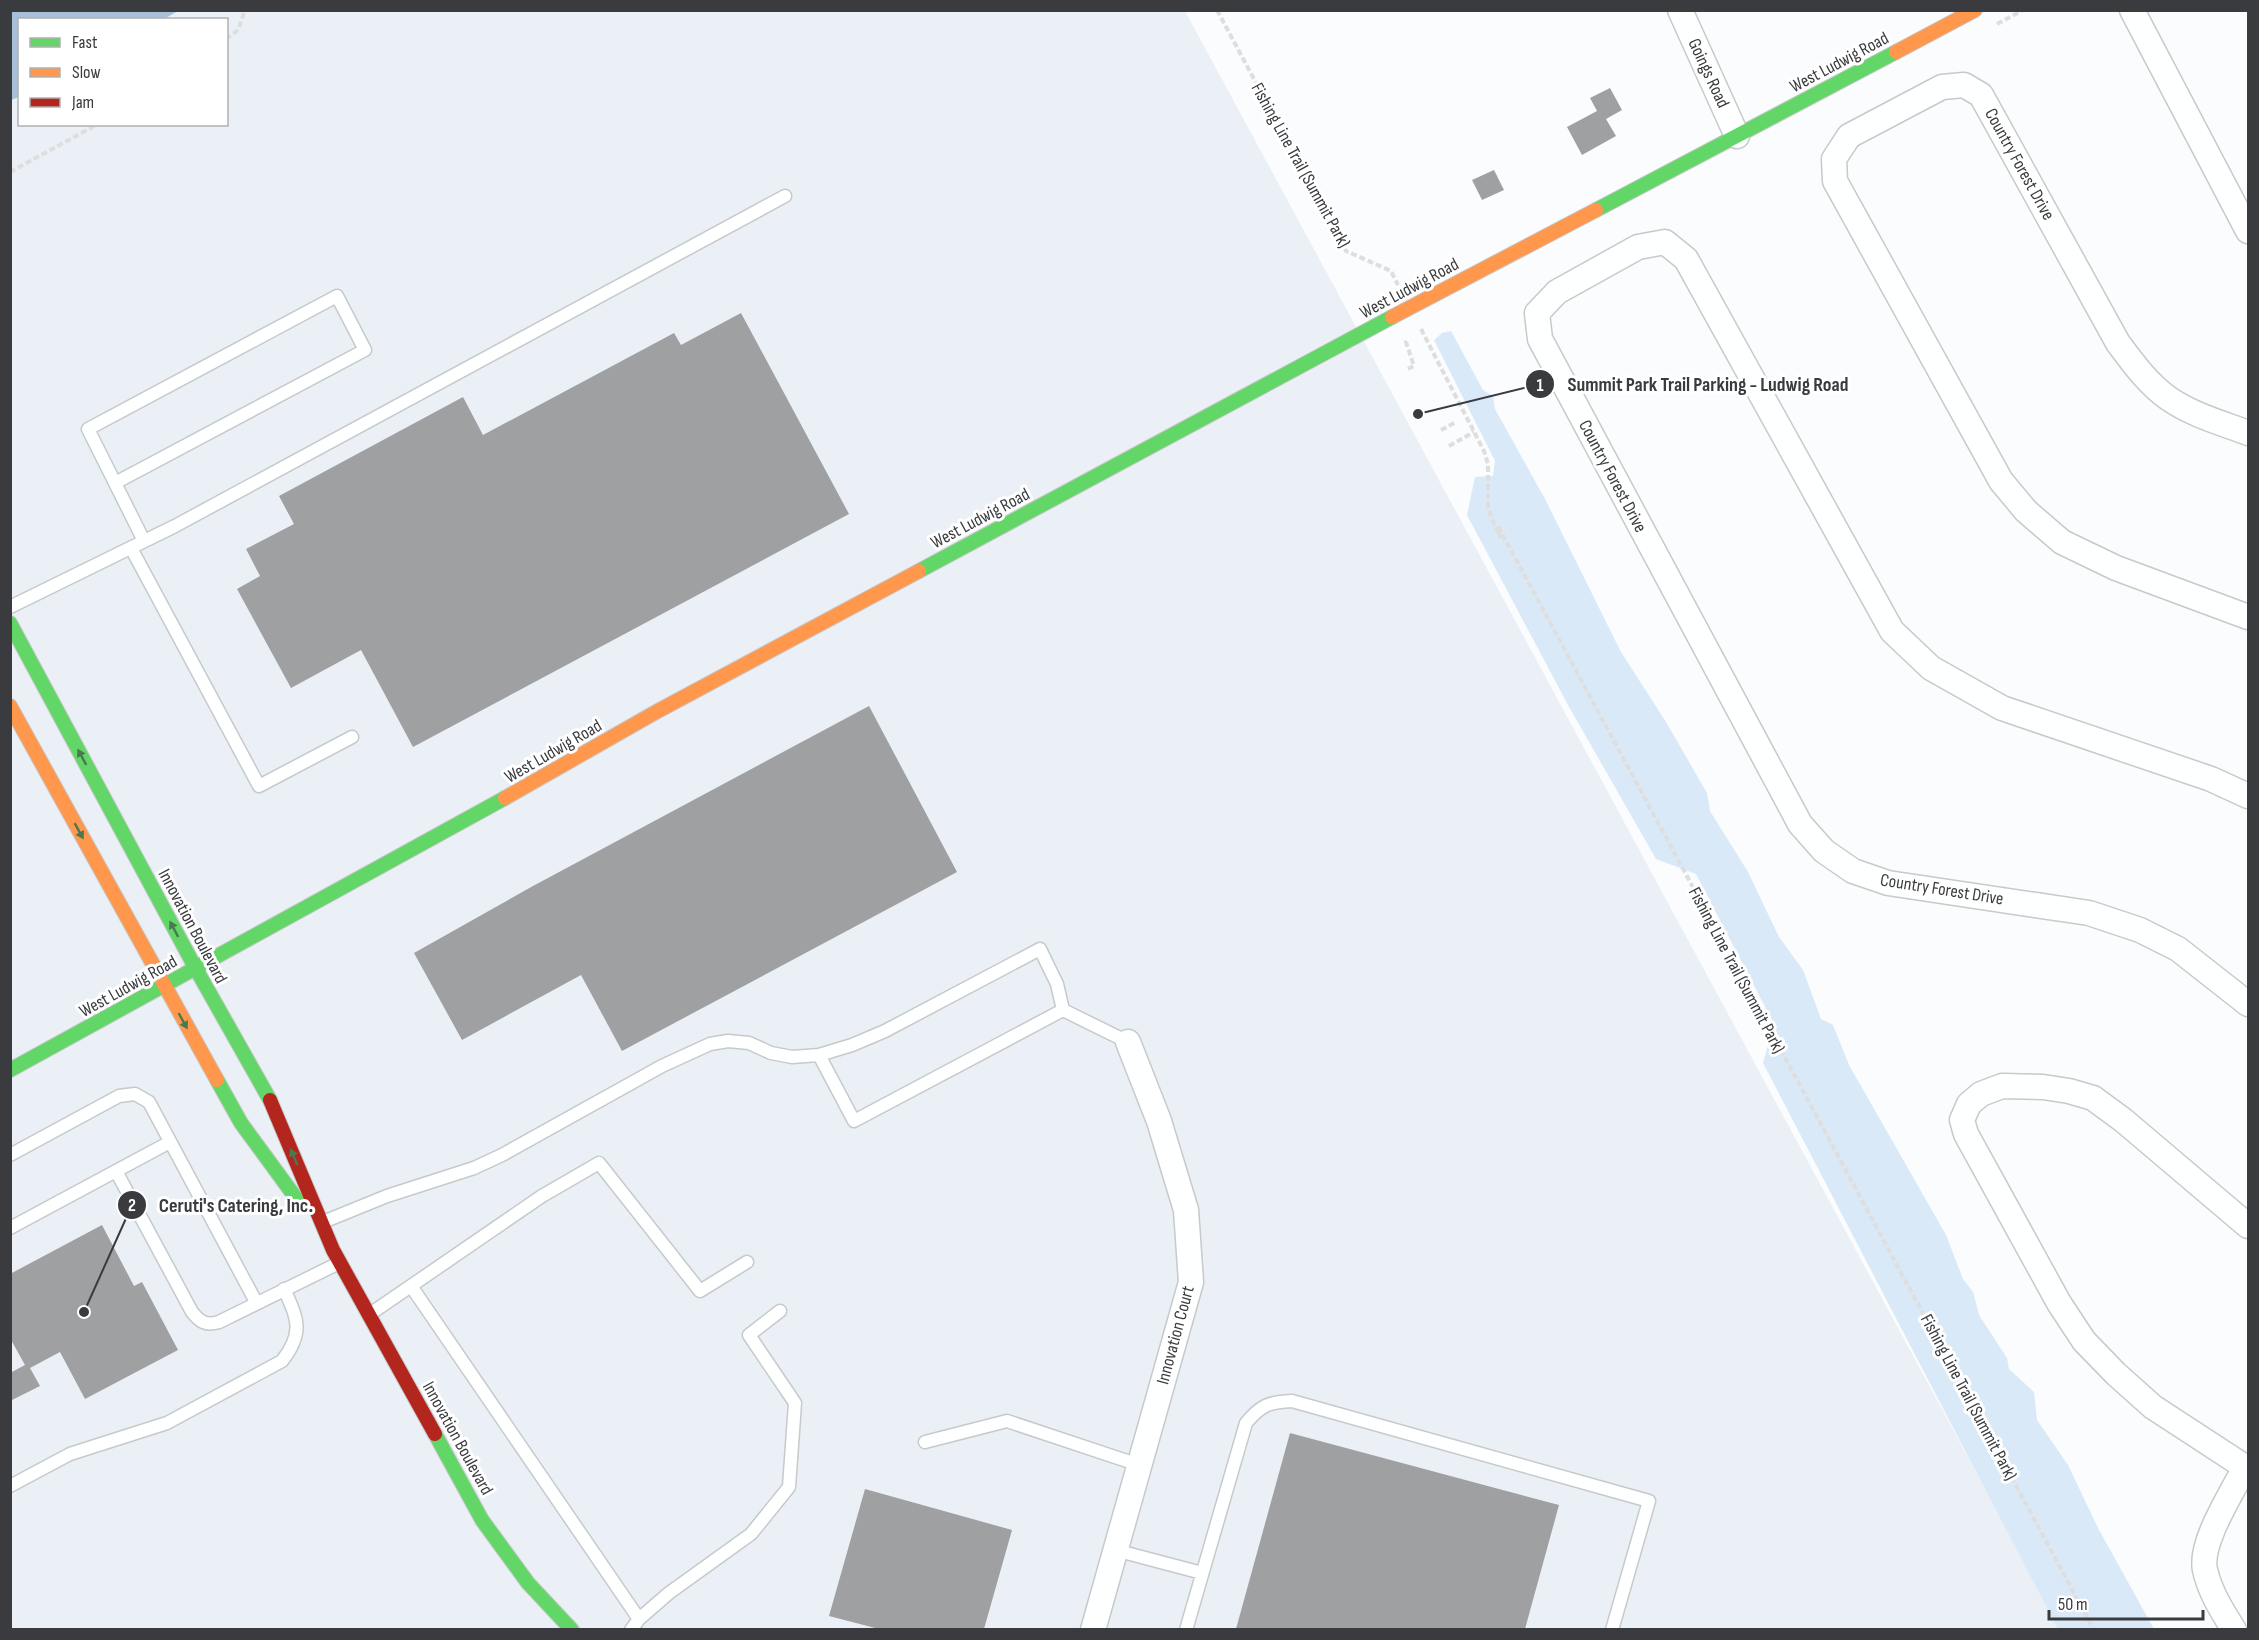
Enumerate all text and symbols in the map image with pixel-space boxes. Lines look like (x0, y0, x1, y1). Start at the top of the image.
legend (18, 18, 228, 126)
street label: West Ludwig Road (1786, 28, 1892, 97)
text: Fast (72, 32, 98, 53)
street label: Goings Road (1683, 35, 1734, 111)
text: Slow (72, 62, 101, 83)
street label: Fishing Line Trail (Summit Park) (1247, 79, 1355, 251)
text: Jam (71, 92, 94, 113)
street label: Country Forest Drive (1980, 105, 2059, 224)
street label: West Ludwig Road (1356, 254, 1462, 323)
callout: Summit Park Trail Parking - Ludwig Road (1525, 365, 1860, 403)
text: Summit Park Trail Parking - Ludwig Road (1568, 373, 1848, 397)
text: 1 (1536, 375, 1544, 396)
street label: Country Forest Drive (1574, 416, 1651, 536)
street label: West Ludwig Road (927, 484, 1033, 553)
street label: West Ludwig Road (501, 715, 606, 788)
one-way arrow (77, 749, 87, 766)
one-way arrow (74, 823, 84, 840)
street label: Innovation Boulevard (154, 866, 231, 987)
street label: Country Forest Drive (1879, 869, 2005, 910)
street label: Fishing Line Trail (Summit Park) (1684, 884, 1789, 1057)
one-way arrow (169, 921, 179, 938)
street label: West Ludwig Road (76, 951, 181, 1022)
one-way arrow (178, 1012, 188, 1029)
one-way arrow (289, 1148, 299, 1166)
callout: Ceruti's Catering, Inc. (117, 1186, 325, 1224)
text: Ceruti's Catering, Inc. (159, 1194, 313, 1218)
text: 2 (128, 1195, 136, 1216)
street label: Innovation Court (1152, 1283, 1199, 1387)
street label: Fishing Line Trail (Summit Park) (1916, 1311, 2021, 1484)
street label: Innovation Boulevard (418, 1378, 497, 1499)
scale bar (2049, 1583, 2204, 1621)
text: 50 m (2058, 1594, 2088, 1615)

